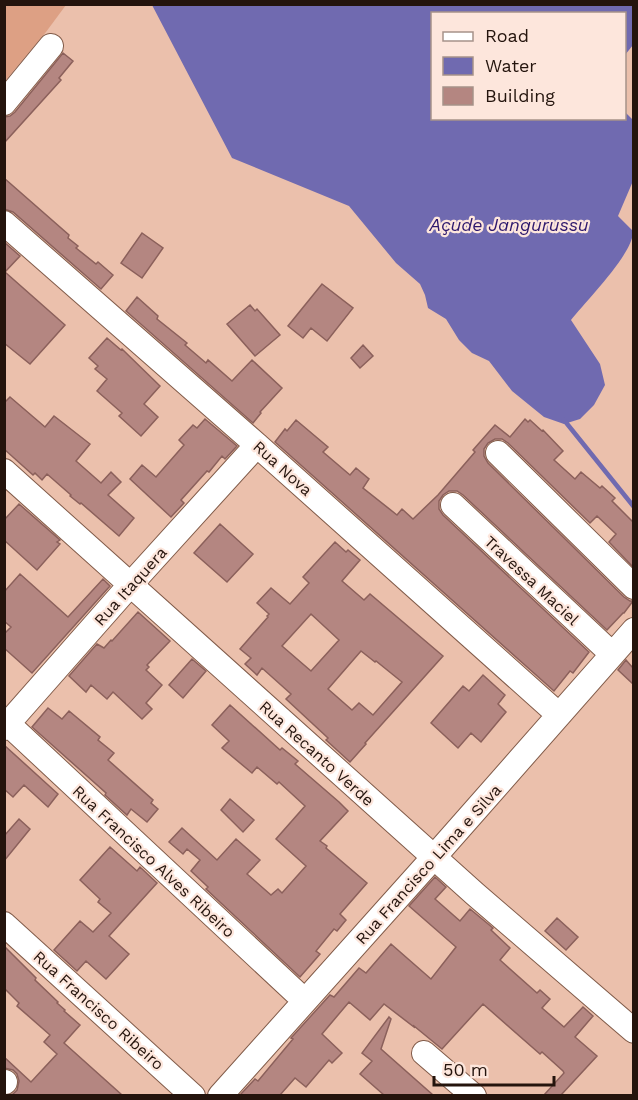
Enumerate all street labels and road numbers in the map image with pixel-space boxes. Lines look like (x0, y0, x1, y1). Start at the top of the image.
street label: Rua Nova (249, 437, 316, 500)
street label: Travessa Maciel (480, 532, 583, 629)
street label: Rua Itaquera (90, 543, 171, 630)
street label: Rua Recanto Verde (255, 697, 378, 810)
street label: Rua Francisco Lima e Silva (352, 780, 505, 948)
street label: Rua Francisco Alves Ribeiro (69, 781, 239, 942)
street label: Rua Francisco Ribeiro (30, 947, 168, 1074)

